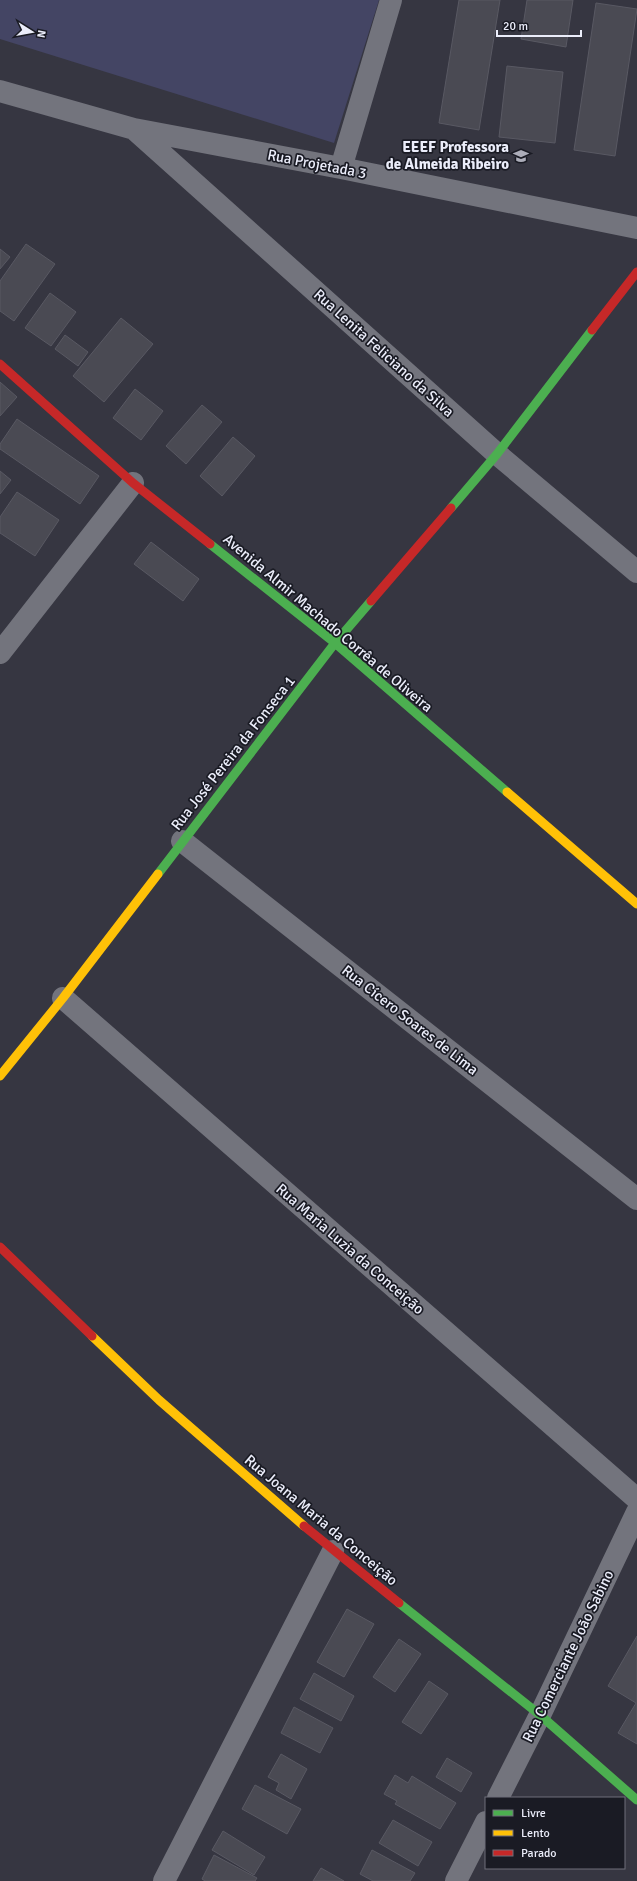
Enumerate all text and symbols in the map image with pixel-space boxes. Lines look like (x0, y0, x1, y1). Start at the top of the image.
north arrow (12, 12, 52, 52)
scale bar (497, 12, 581, 38)
text: 20 m (503, 19, 528, 34)
text: N (34, 29, 48, 39)
place label: EEEF Professora de Almeida Ribeiro (386, 138, 509, 173)
street label: Rua Projetada 3 (266, 146, 368, 182)
school or university icon: EEEF Professora de Almeida Ribeiro (512, 147, 530, 165)
street label: Rua Lenita Feliciano da Silva (310, 285, 458, 421)
street label: Avenida Almir Machado Corrêa de Oliveira (220, 530, 436, 716)
street label: Rua José Pereira da Fonseca 1 (167, 672, 299, 834)
street label: Rua Cícero Soares de Lima (338, 961, 482, 1079)
street label: Rua Maria Luzia da Conceição (272, 1180, 428, 1318)
street label: Rua Joana Maria da Conceição (241, 1451, 401, 1589)
street label: Rua Comerciante João Sabino (518, 1567, 618, 1745)
legend (485, 1797, 625, 1869)
text: Livre (521, 1806, 546, 1821)
text: Lento (521, 1826, 550, 1841)
text: Parado (521, 1846, 557, 1861)

